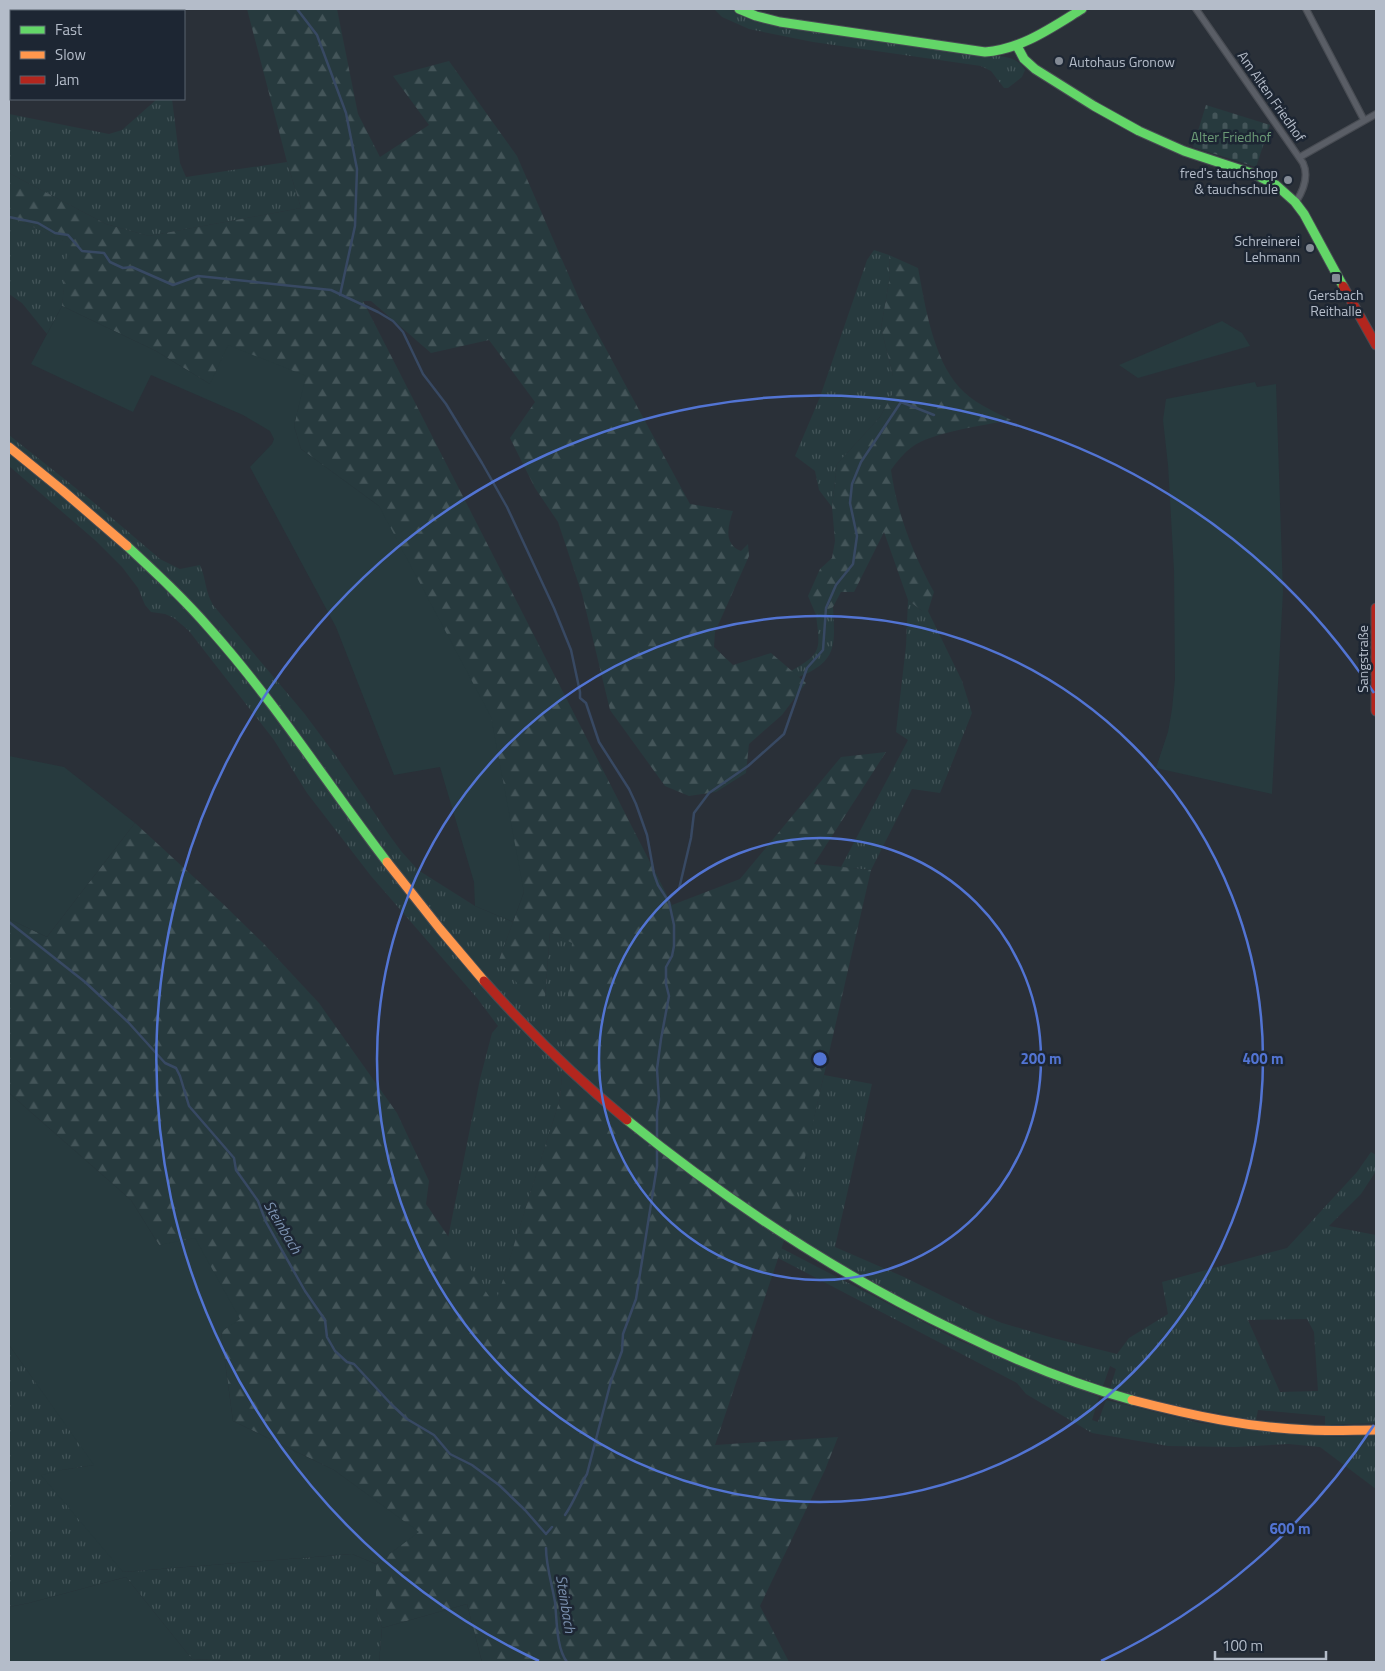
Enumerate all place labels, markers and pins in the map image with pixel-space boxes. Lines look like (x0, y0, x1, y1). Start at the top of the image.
place label: Autohaus Gronow (1069, 51, 1175, 72)
marker: Autohaus Gronow (1053, 55, 1065, 67)
place label: fred's tauchshop & tauchschule (1180, 162, 1278, 199)
marker: fred's tauchshop & tauchschule (1282, 174, 1294, 186)
place label: Schreinerei Lehmann (1235, 230, 1300, 267)
marker: Schreinerei Lehmann (1304, 242, 1316, 254)
marker: Gersbach Reithalle (1330, 272, 1342, 284)
place label: Gersbach Reithalle (1308, 284, 1364, 321)
centre of rings (811, 1050, 829, 1068)

